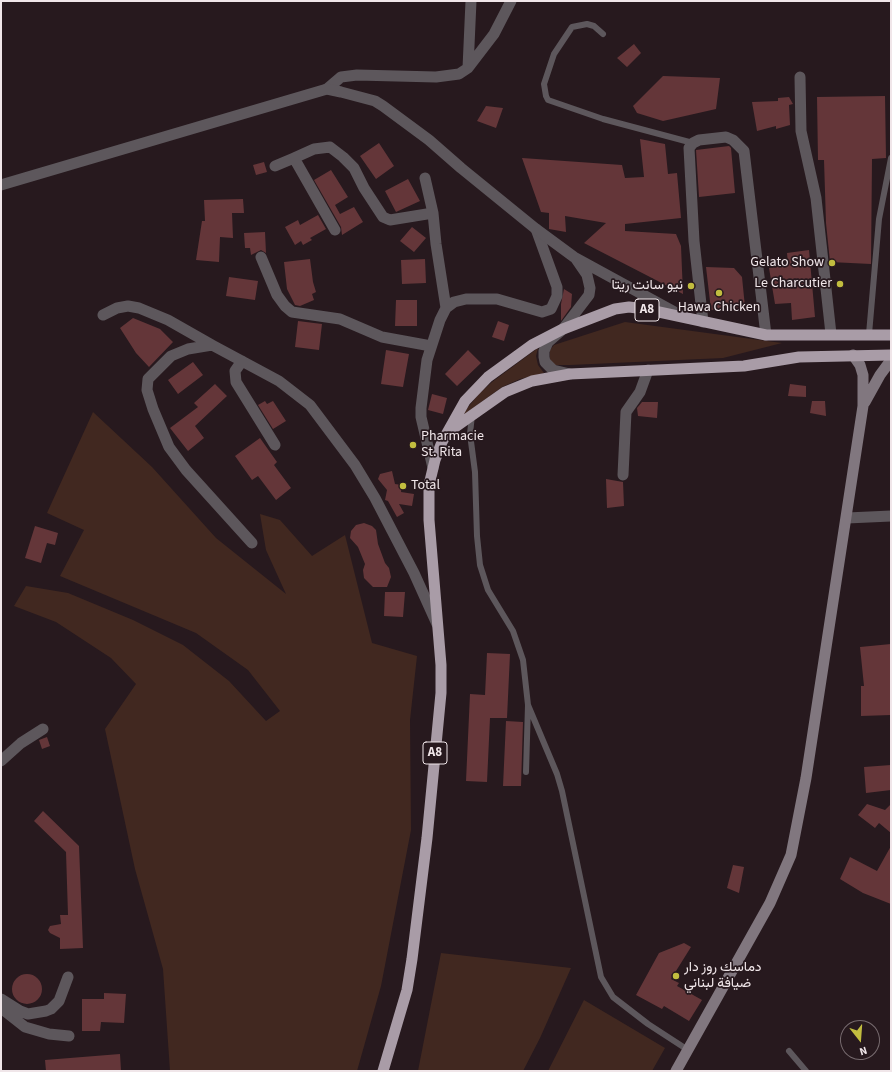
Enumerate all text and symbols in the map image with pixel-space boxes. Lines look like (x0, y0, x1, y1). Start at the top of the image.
place label: Gelato Show (750, 255, 824, 271)
marker: Gelato Show (827, 258, 837, 268)
place label: Le Charcutier (754, 276, 832, 292)
place label: نيو سانت ريتا (611, 278, 683, 294)
marker: Le Charcutier (835, 279, 845, 289)
marker: نيو سانت ريتا (686, 281, 696, 291)
marker: Hawa Chicken (714, 288, 724, 298)
road number: A8 (635, 299, 659, 321)
place label: Hawa Chicken (678, 300, 760, 316)
place label: Pharmacie St. Rita (421, 429, 484, 462)
marker: Pharmacie St. Rita (408, 440, 418, 450)
place label: Total (411, 478, 440, 494)
marker: Total (398, 481, 408, 491)
road number: A8 (423, 742, 447, 764)
place label: دماسك روز دار ضيافة لبناني (684, 960, 762, 992)
marker: دماسك روز دار ضيافة لبناني (671, 971, 681, 981)
north arrow (840, 1020, 880, 1060)
text: N (858, 1043, 869, 1059)

